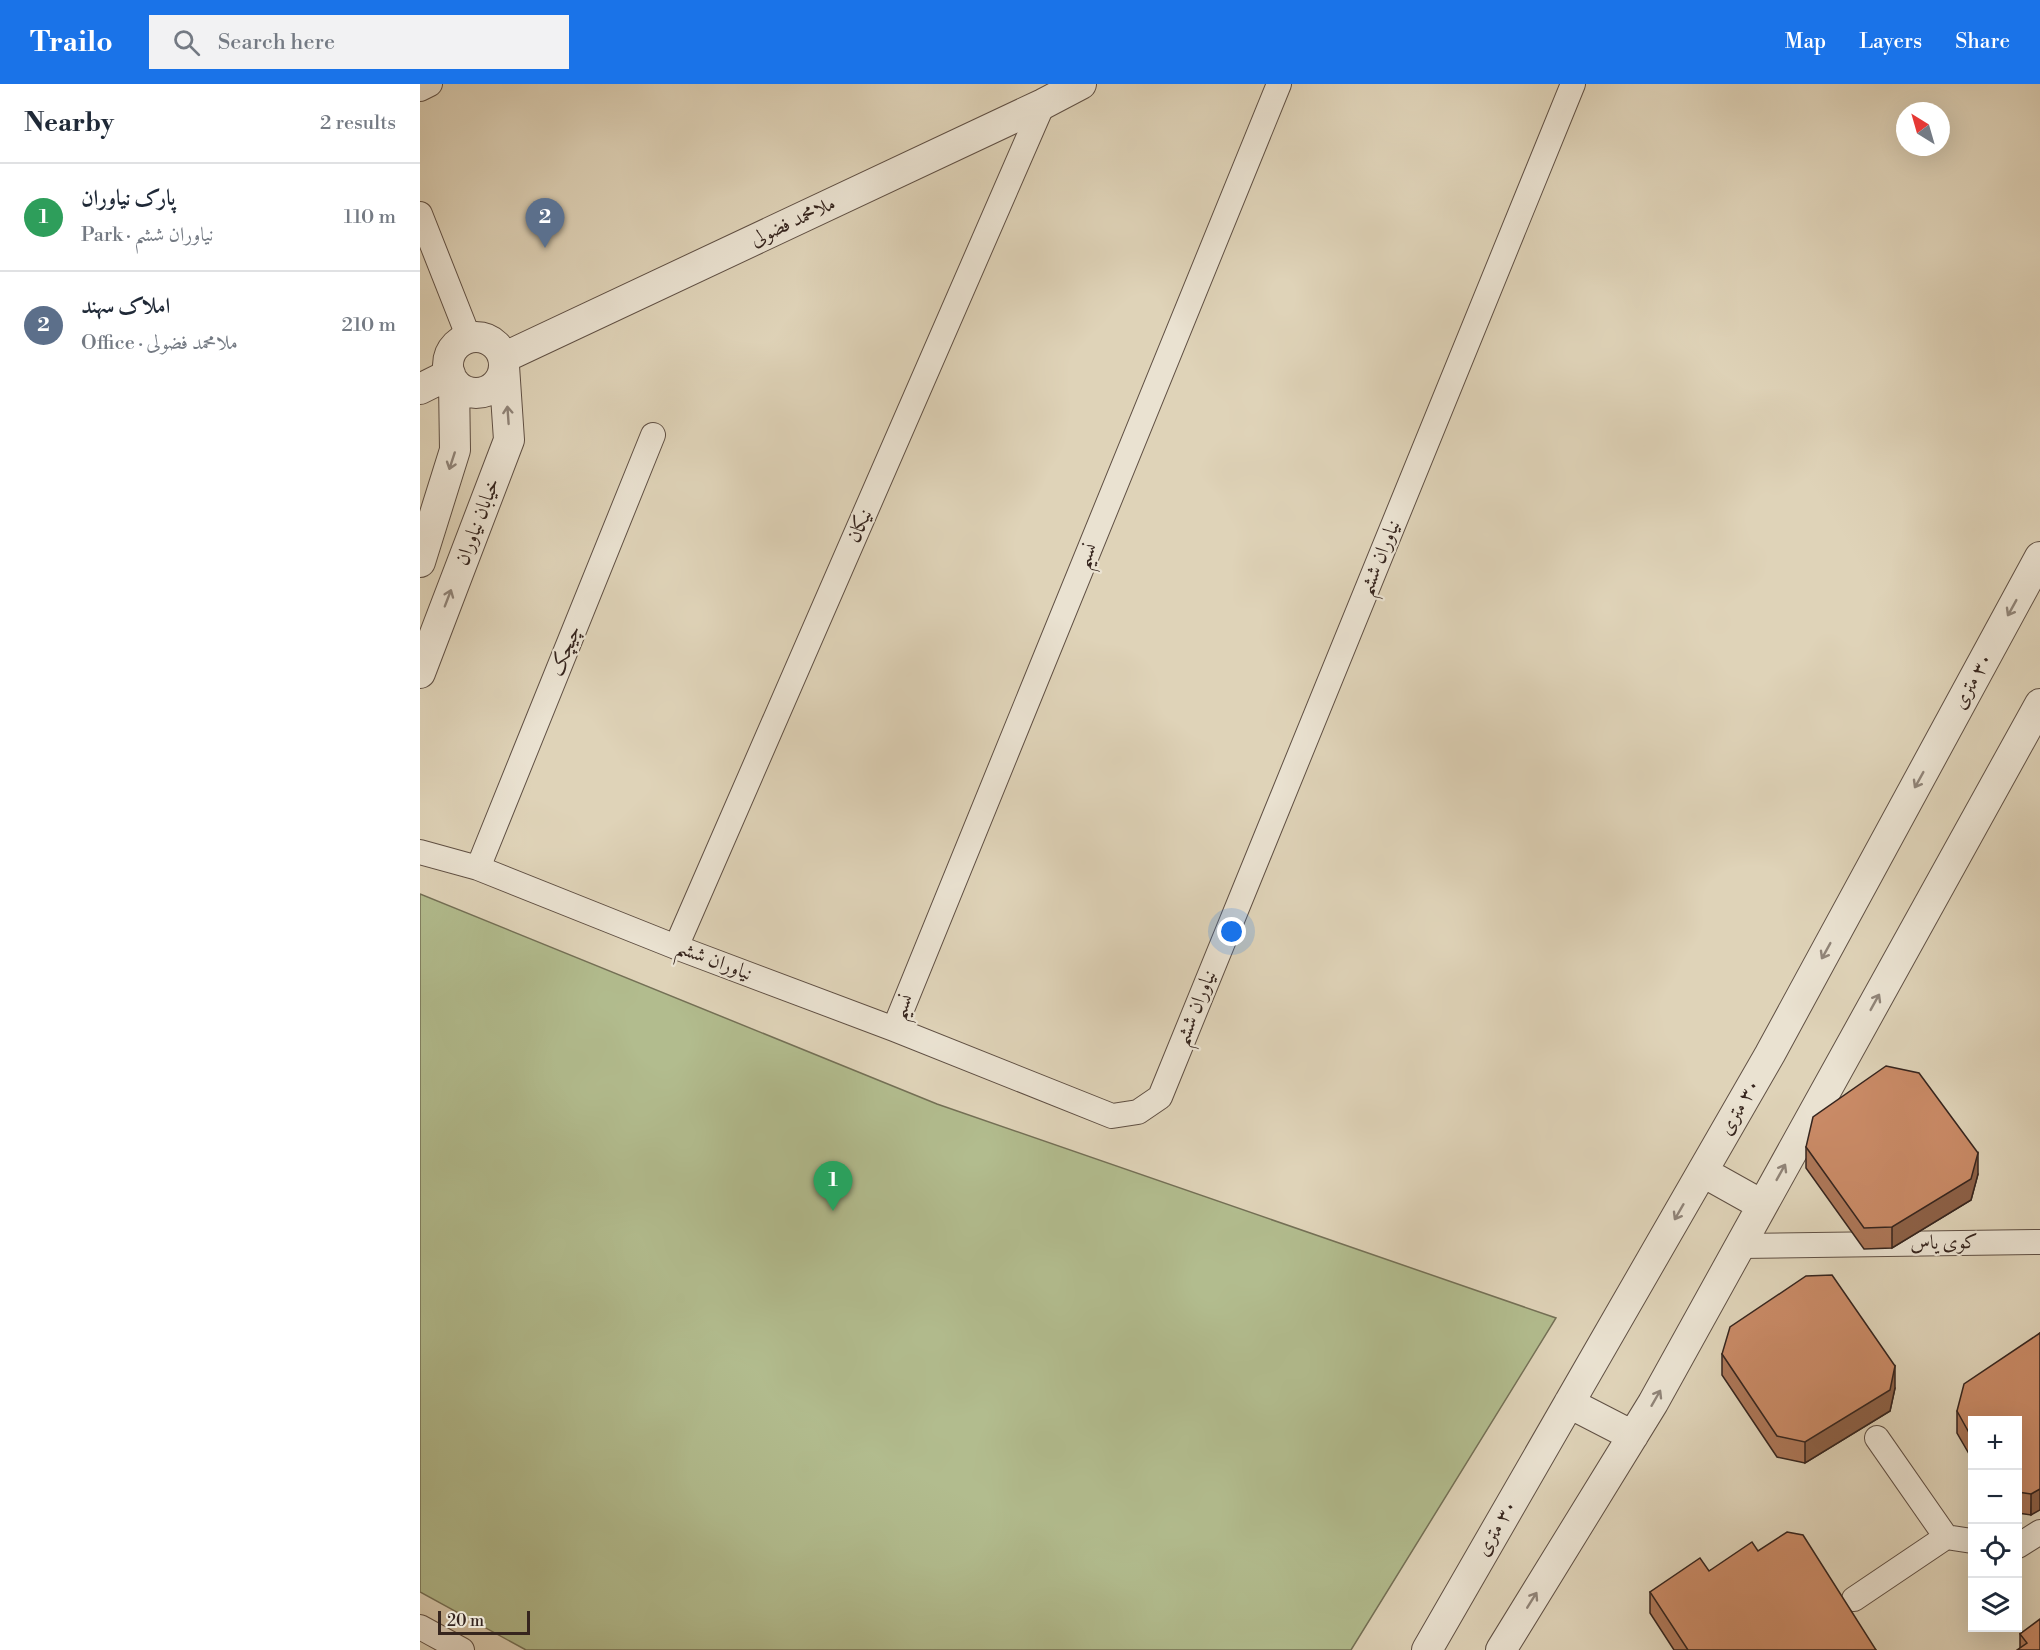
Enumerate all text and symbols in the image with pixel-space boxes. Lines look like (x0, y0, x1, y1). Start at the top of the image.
search box (149, 15, 569, 69)
text: Trailo (30, 25, 113, 60)
icon: search (170, 26, 203, 59)
text: Search here (218, 29, 335, 56)
text: Map (1785, 29, 1826, 55)
text: Layers (1859, 29, 1922, 55)
text: Share (1955, 29, 2010, 55)
north arrow (1896, 102, 1950, 156)
text: Nearby (24, 107, 114, 139)
text: 2 results (320, 111, 396, 136)
text: پارک نیاوران (81, 185, 175, 212)
street label: ملامحمد فضولی (746, 191, 840, 253)
pin: 2 (526, 198, 564, 248)
text: 1 (39, 205, 48, 230)
text: 110 m (344, 205, 396, 230)
text: Park · نیاوران ششم (81, 223, 214, 248)
text: املاک سهند (81, 293, 170, 320)
text: 2 (37, 313, 50, 338)
text: 210 m (341, 313, 396, 338)
text: Office · ملامحمد فضولی (81, 331, 238, 356)
one-way arrow (502, 405, 513, 425)
one-way arrow (445, 451, 456, 470)
street label: خیابان نیاوران (450, 475, 506, 569)
street label: نیکان (842, 505, 878, 547)
street label: نیاوران ششم (1354, 516, 1412, 602)
street label: نسیم (1071, 540, 1109, 575)
one-way arrow (444, 590, 455, 608)
one-way arrow (2006, 599, 2017, 617)
street label: چیچک (545, 622, 587, 680)
street label: ٣٠ متری (1947, 648, 1999, 714)
one-way arrow (1913, 770, 1924, 788)
your location (1217, 917, 1246, 946)
street label: نیاوران ششم (670, 935, 756, 993)
one-way arrow (1820, 942, 1832, 959)
street label: نیاوران ششم (1170, 966, 1228, 1052)
street label: نسیم (887, 991, 925, 1026)
one-way arrow (1870, 993, 1881, 1011)
street label: ٣٠ متری (1714, 1074, 1766, 1140)
pin: 1 (814, 1162, 852, 1211)
one-way arrow (1775, 1164, 1787, 1181)
one-way arrow (1673, 1203, 1684, 1221)
street label: کوی یاس (1910, 1230, 1978, 1256)
one-way arrow (1650, 1390, 1662, 1407)
map controls (1968, 1416, 2022, 1632)
button: + (1968, 1416, 2022, 1470)
button: − (1968, 1470, 2022, 1524)
street label: ٣٠ متری (1471, 1495, 1523, 1561)
button: locate (1968, 1524, 2022, 1578)
button: layers (1968, 1578, 2022, 1632)
one-way arrow (1526, 1592, 1538, 1609)
scale bar (438, 1608, 530, 1636)
text: 20 m (447, 1611, 484, 1631)

